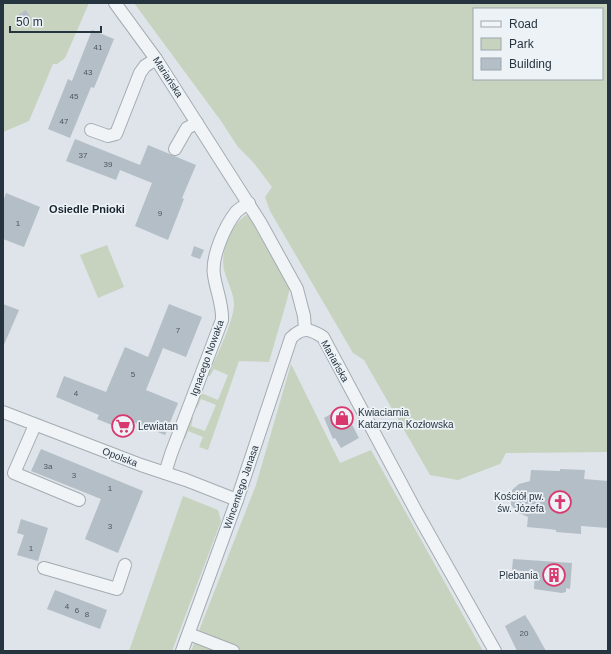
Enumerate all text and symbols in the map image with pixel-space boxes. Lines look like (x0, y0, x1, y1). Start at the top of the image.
scale bar (10, 8, 101, 34)
legend (473, 8, 603, 80)
text: 50 m (16, 15, 43, 29)
text: Road (509, 17, 538, 31)
text: Park (509, 37, 535, 51)
house number: 41 (94, 43, 103, 52)
street label: Mariańska (151, 55, 185, 100)
text: Building (509, 57, 552, 71)
house number: 43 (84, 68, 93, 77)
house number: 45 (70, 92, 79, 101)
house number: 47 (60, 117, 69, 126)
house number: 37 (79, 151, 88, 160)
house number: 39 (104, 160, 113, 169)
district label: Osiedle Pnioki (49, 203, 125, 215)
house number: 9 (158, 209, 163, 218)
house number: 1 (16, 219, 21, 228)
street label: Ignacego Nowaka (188, 318, 226, 397)
house number: 7 (176, 326, 181, 335)
street label: Mariańska (319, 338, 351, 384)
house number: 5 (131, 370, 136, 379)
house number: 4 (74, 389, 79, 398)
shop icon: Kwiaciarnia Katarzyna Kozłowska (329, 405, 355, 431)
place label: Kwiaciarnia Katarzyna Kozłowska (358, 407, 454, 430)
supermarket icon: Lewiatan (110, 413, 136, 439)
place label: Lewiatan (138, 421, 178, 432)
street label: Wincentego Janasa (222, 443, 261, 530)
street label: Opolska (101, 445, 140, 469)
house number: 3a (44, 462, 53, 471)
house number: 3 (72, 471, 77, 480)
house number: 1 (108, 484, 113, 493)
church icon: Kościół pw. św. Józefa (547, 489, 573, 515)
place label: Kościół pw. św. Józefa (494, 491, 544, 514)
house number: 3 (108, 522, 113, 531)
house number: 1 (29, 544, 34, 553)
building icon: Plebania (541, 562, 567, 588)
place label: Plebania (499, 570, 538, 581)
house number: 4 (65, 602, 70, 611)
house number: 6 (75, 606, 80, 615)
house number: 8 (85, 610, 90, 619)
house number: 20 (520, 629, 529, 638)

